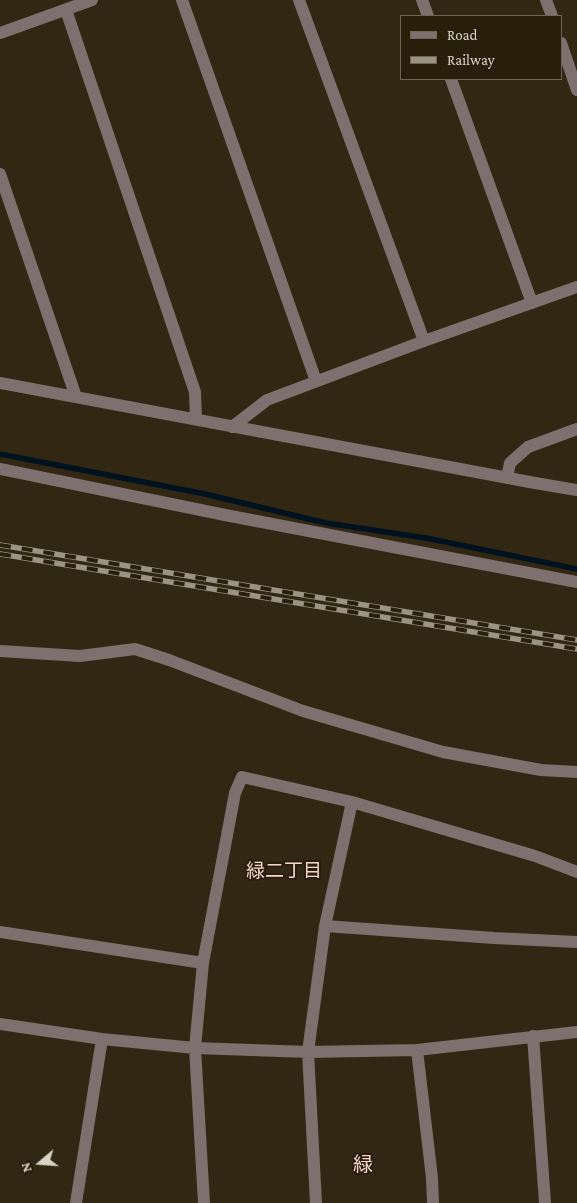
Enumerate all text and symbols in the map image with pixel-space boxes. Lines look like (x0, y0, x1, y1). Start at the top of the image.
legend (400, 15, 562, 80)
text: Road (447, 27, 477, 43)
text: Railway (447, 52, 495, 68)
district label: 緑二丁目 (246, 860, 322, 882)
north arrow (15, 1138, 65, 1188)
district label: 緑 (353, 1153, 373, 1177)
text: N (17, 1161, 35, 1175)

